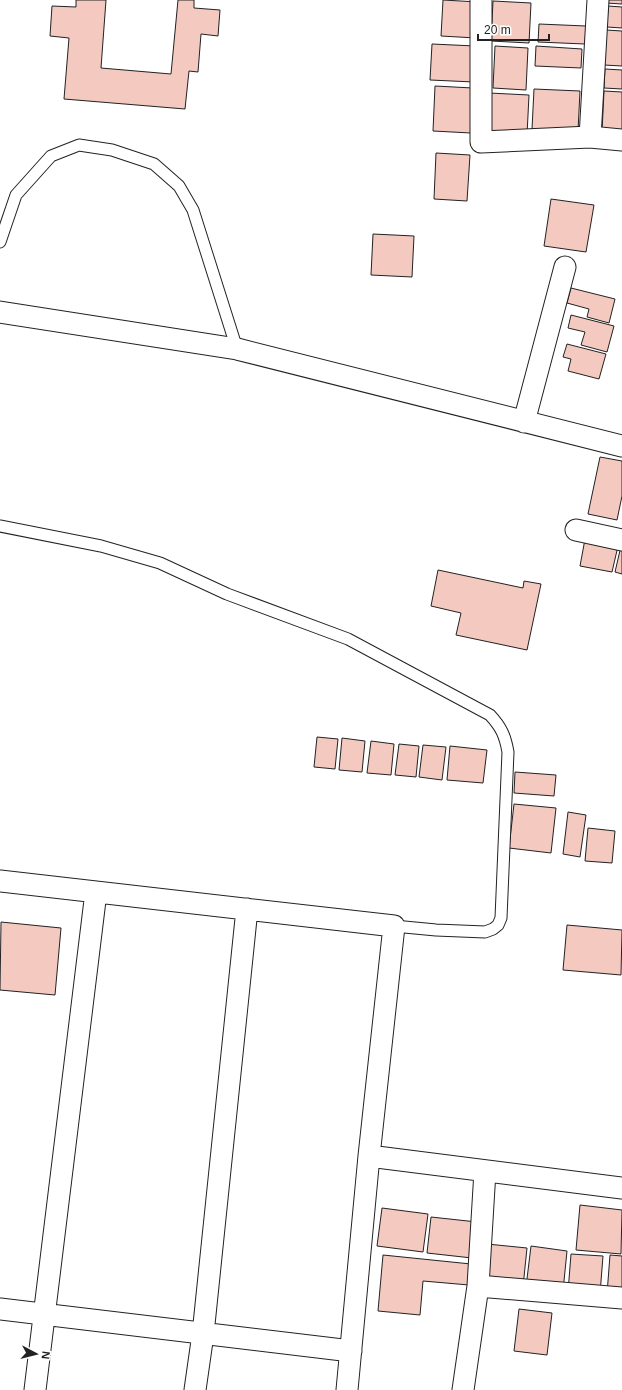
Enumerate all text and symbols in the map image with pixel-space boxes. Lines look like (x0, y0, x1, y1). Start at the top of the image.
scale bar (478, 16, 549, 42)
text: 20 m (484, 23, 511, 37)
north arrow (16, 1334, 56, 1374)
text: N (39, 1351, 52, 1360)

